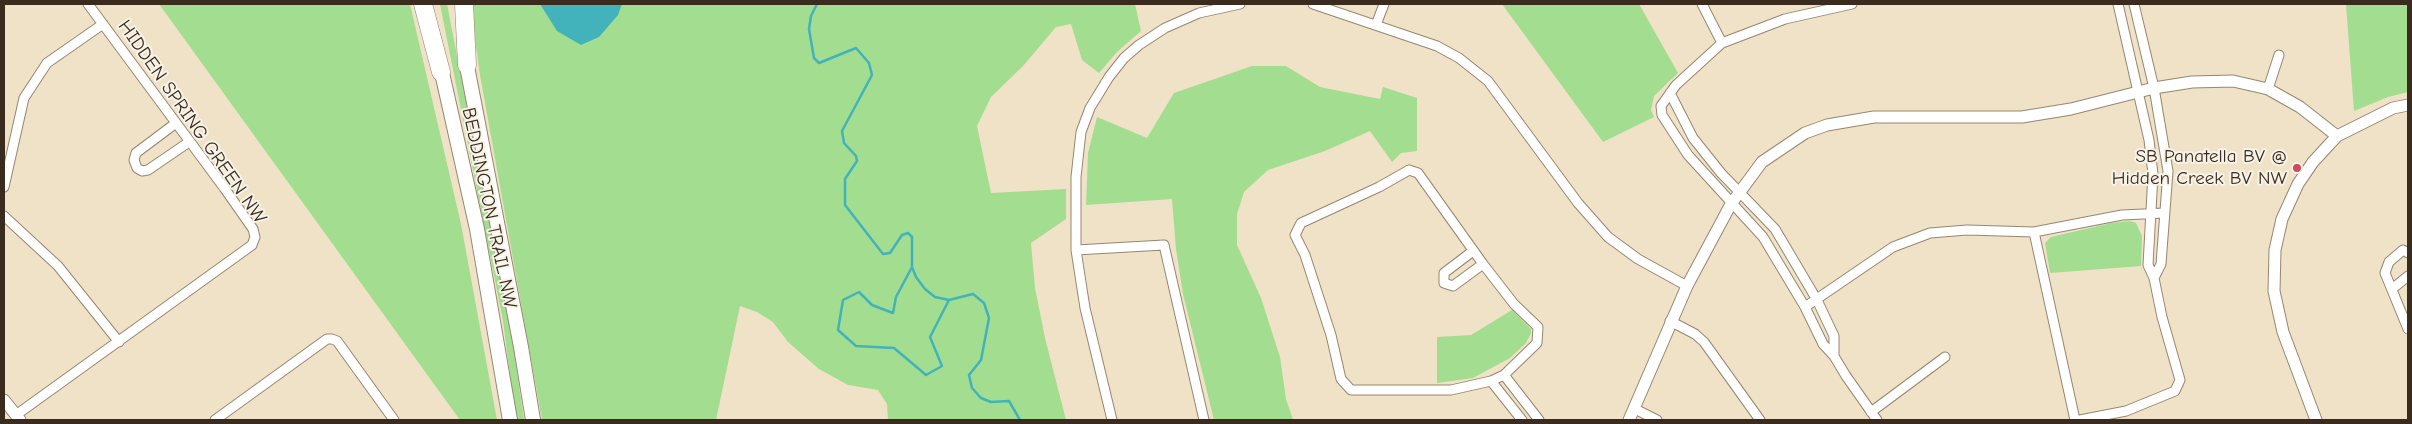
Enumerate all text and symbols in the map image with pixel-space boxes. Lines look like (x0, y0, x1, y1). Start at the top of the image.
street label: HIDDEN SPRING GREEN NW (113, 16, 271, 228)
street label: BEDDINGTON TRAIL NW (457, 106, 521, 310)
place label: SB Panatella BV @ Hidden Creek BV NW (2112, 146, 2287, 190)
marker: SB Panatella BV @ Hidden Creek BV NW (2291, 162, 2303, 174)

